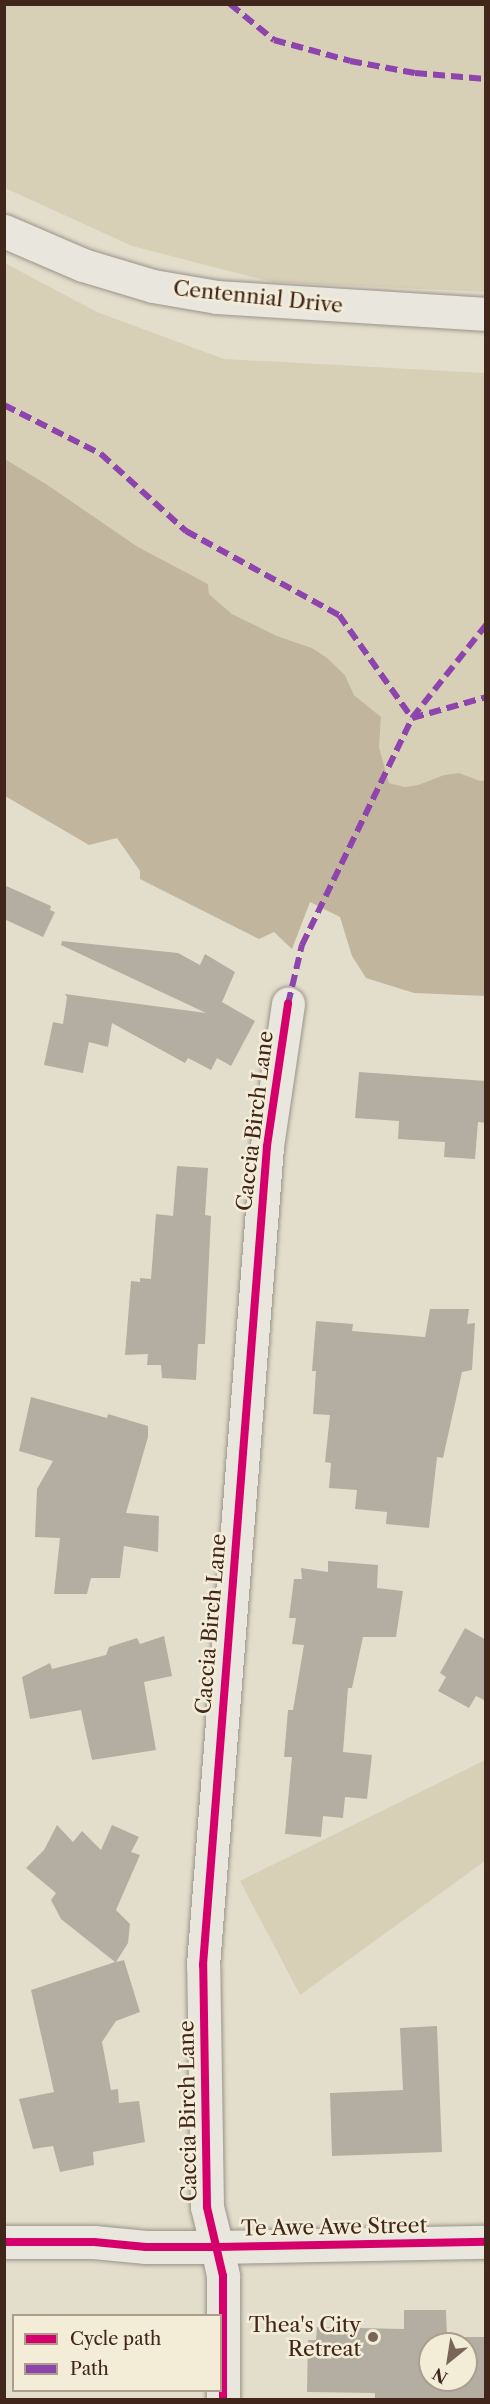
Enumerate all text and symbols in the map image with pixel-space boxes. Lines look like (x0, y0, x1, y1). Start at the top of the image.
street label: Centennial Drive (172, 276, 344, 318)
street label: Caccia Birch Lane (231, 1029, 279, 1213)
street label: Caccia Birch Lane (191, 1533, 231, 1715)
street label: Caccia Birch Lane (174, 2020, 202, 2202)
street label: Te Awe Awe Street (240, 2213, 428, 2241)
place label: Thea's City Retreat (249, 2312, 361, 2362)
legend (12, 2314, 222, 2392)
text: Cycle path (70, 2328, 161, 2350)
marker: Thea's City Retreat (366, 2330, 380, 2344)
north arrow (418, 2332, 478, 2392)
text: Path (70, 2358, 109, 2380)
text: N (429, 2364, 451, 2388)

